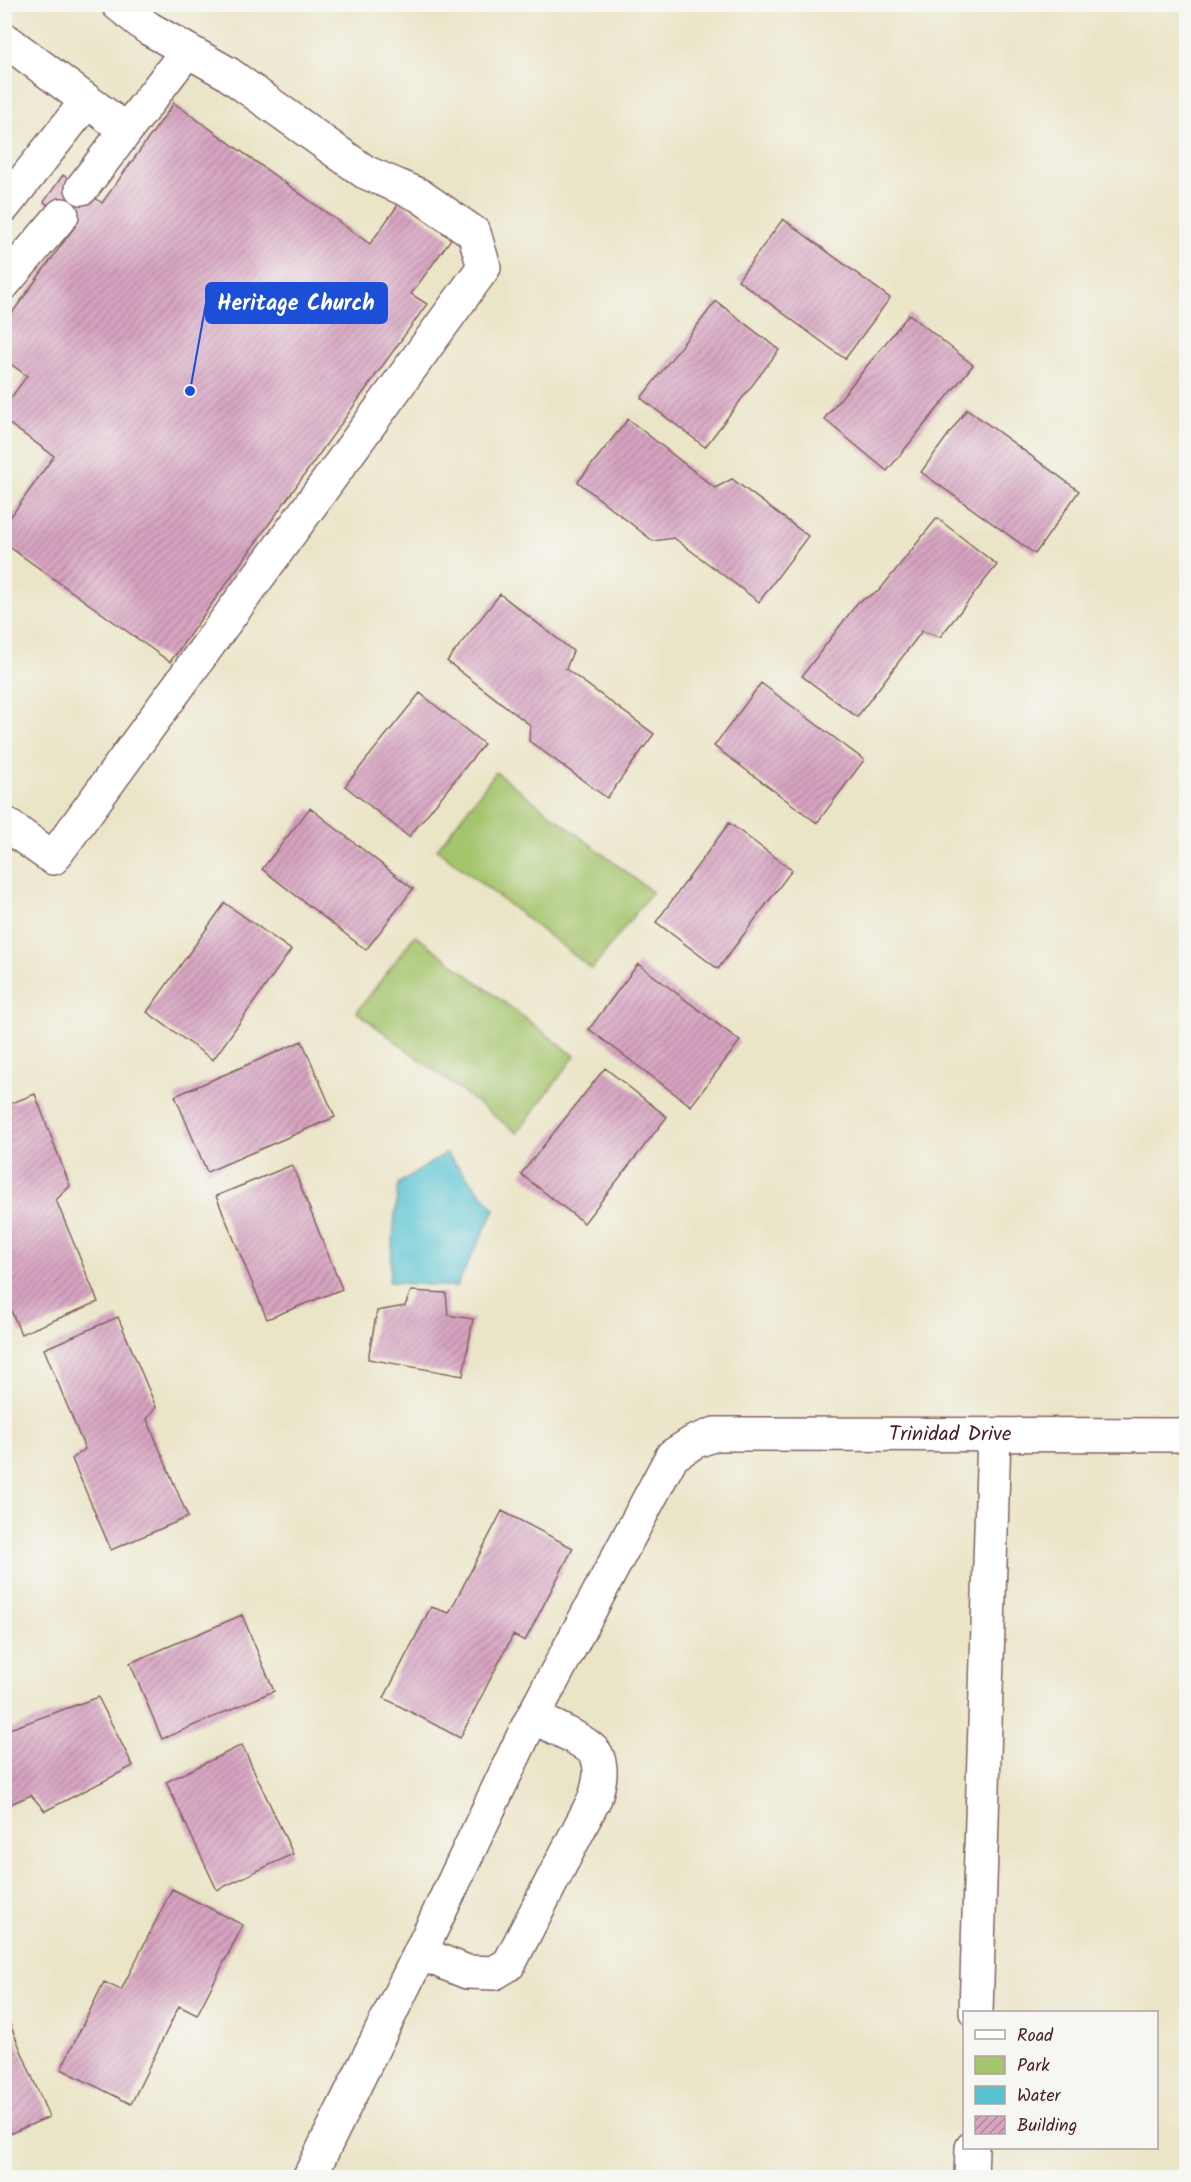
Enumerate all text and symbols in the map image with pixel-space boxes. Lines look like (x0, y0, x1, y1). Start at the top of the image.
callout: Heritage Church (206, 283, 387, 323)
text: Heritage Church (217, 287, 375, 322)
street label: Trinidad Drive (889, 1418, 1012, 1451)
legend (963, 2011, 1158, 2149)
text: Road (1017, 2022, 1054, 2051)
text: Park (1017, 2052, 1050, 2081)
text: Water (1017, 2082, 1062, 2111)
text: Building (1017, 2112, 1077, 2141)

